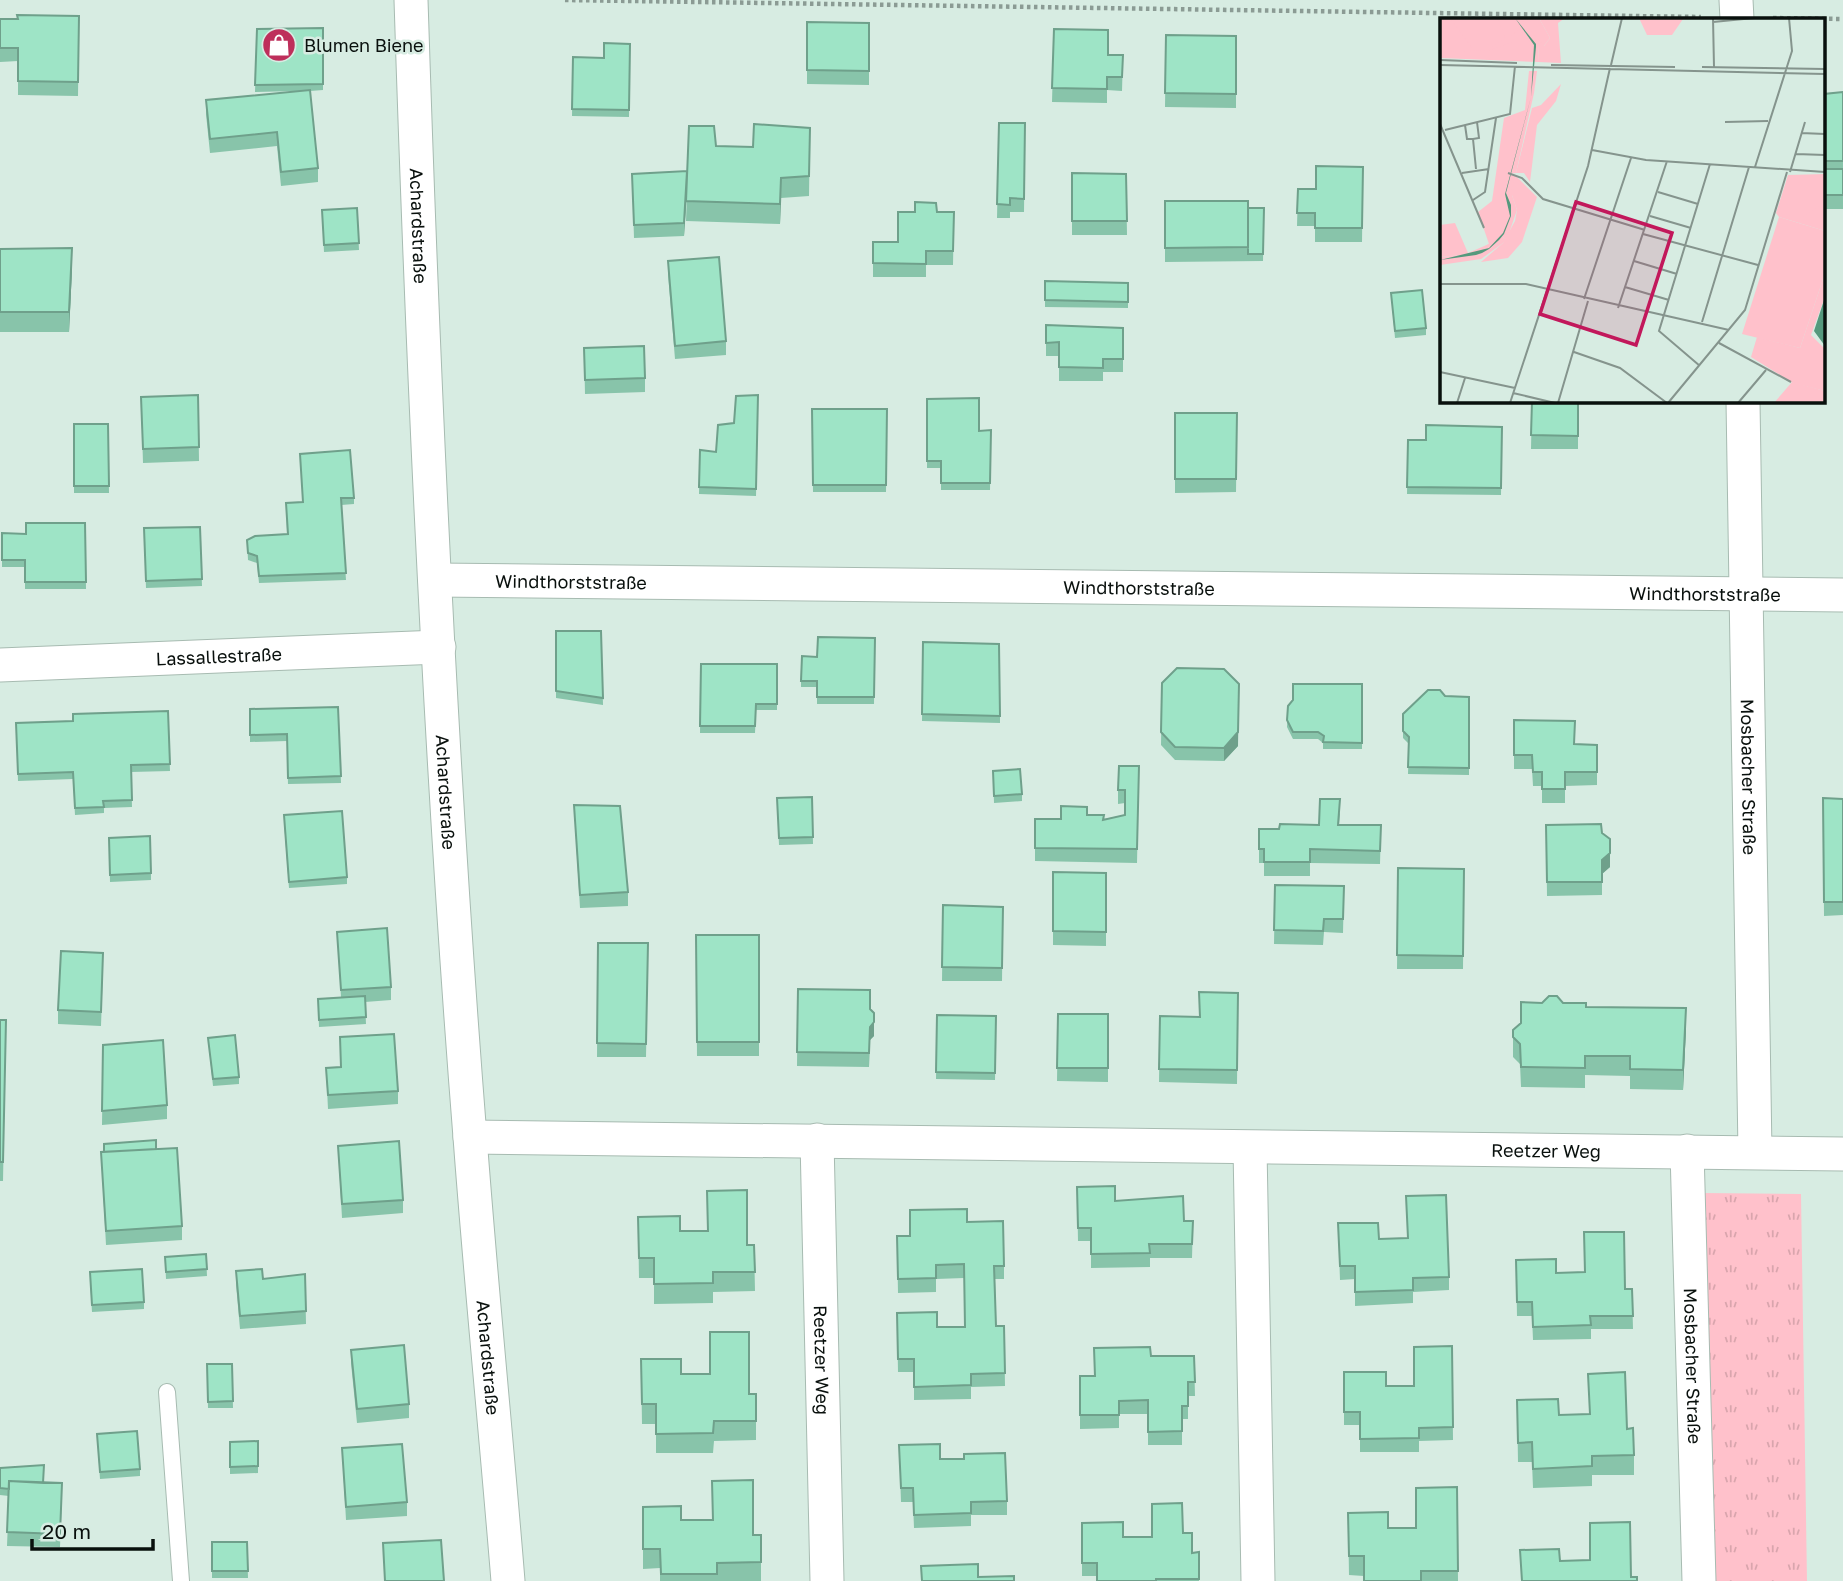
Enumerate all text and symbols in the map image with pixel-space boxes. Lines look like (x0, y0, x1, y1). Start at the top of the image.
inset map (1440, 18, 1826, 402)
shop icon: Blumen Biene (260, 26, 298, 64)
place label: Blumen Biene (304, 34, 423, 56)
street label: Achardstraße (406, 168, 432, 284)
street label: Windthorststraße (495, 570, 647, 593)
street label: Windthorststraße (1063, 576, 1215, 599)
street label: Windthorststraße (1629, 582, 1781, 605)
street label: Lassallestraße (155, 642, 282, 670)
street label: Mosbacher Straße (1737, 699, 1761, 855)
street label: Achardstraße (432, 734, 461, 851)
street label: Reetzer Weg (1491, 1139, 1601, 1162)
street label: Mosbacher Straße (1680, 1288, 1706, 1444)
street label: Achardstraße (472, 1299, 505, 1416)
street label: Reetzer Weg (810, 1305, 834, 1415)
scale bar (32, 1508, 152, 1552)
text: 20 m (42, 1518, 91, 1544)

